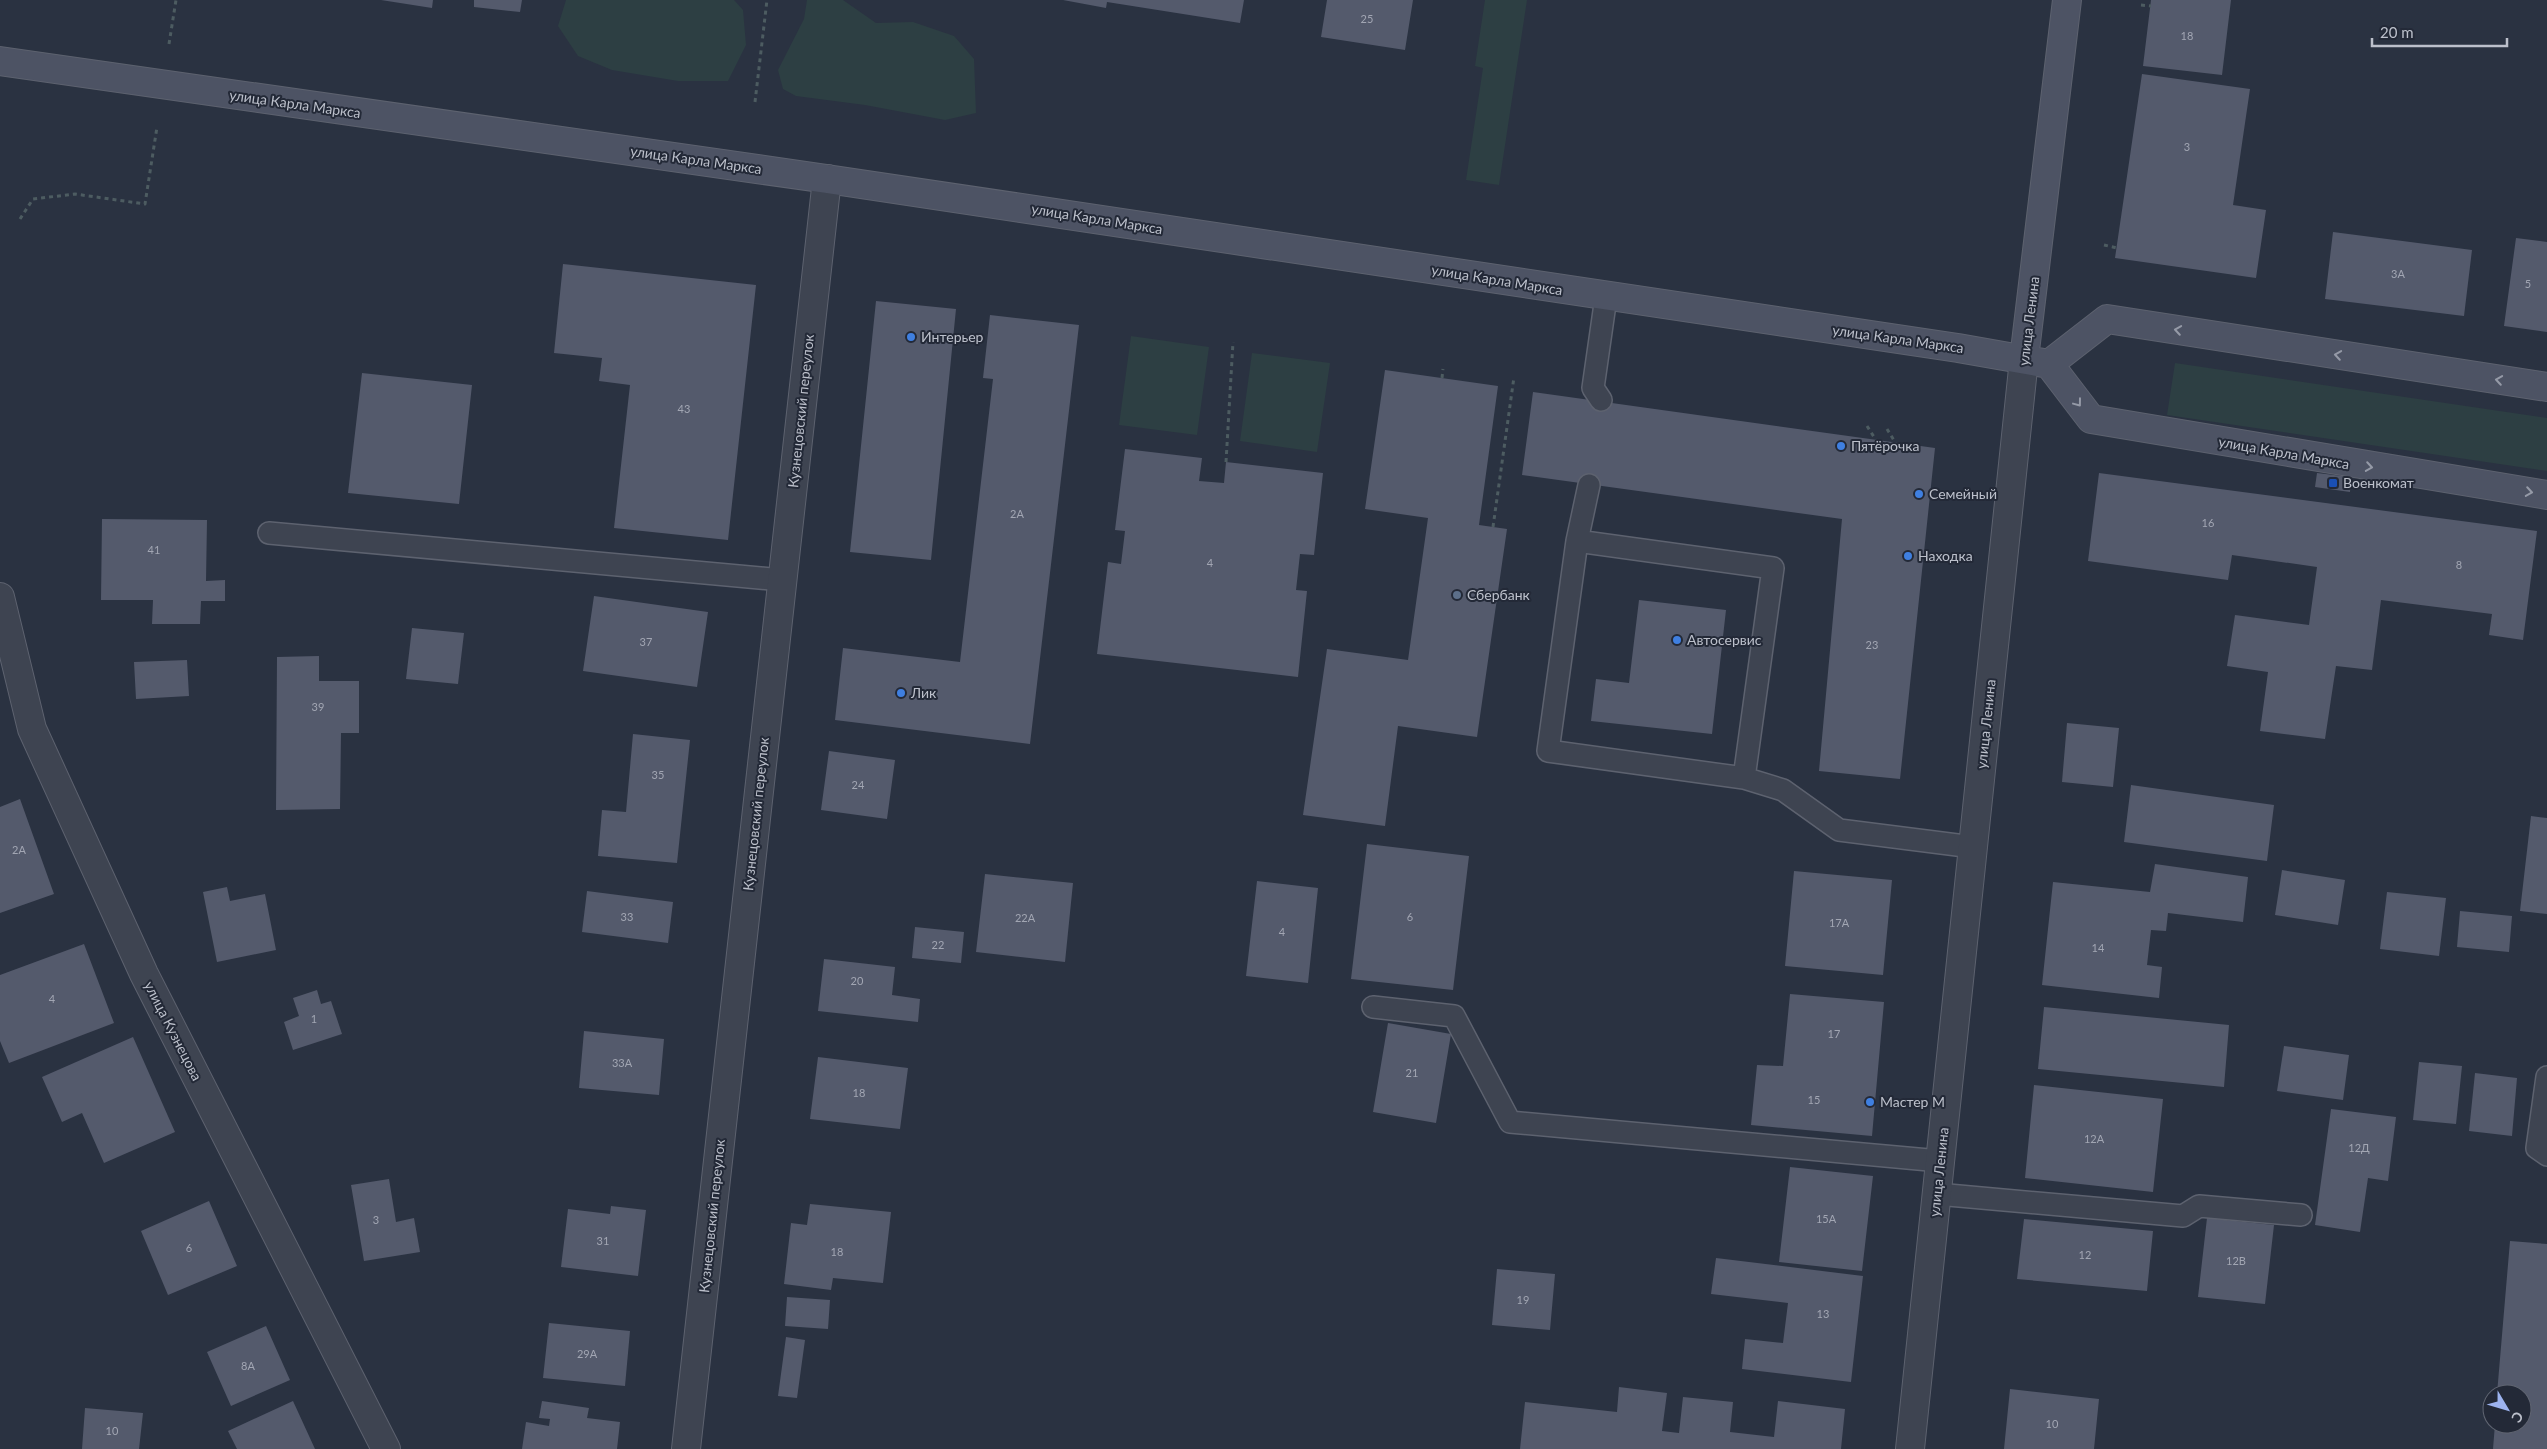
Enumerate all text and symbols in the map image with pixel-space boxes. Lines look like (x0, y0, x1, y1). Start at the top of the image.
house number: 25 (1361, 12, 1373, 25)
scale bar (2372, 15, 2507, 47)
text: 20 m (2380, 23, 2414, 41)
house number: 18 (2181, 29, 2193, 42)
street label: улица Карла Маркса (228, 86, 362, 121)
house number: 3 (2184, 140, 2190, 153)
street label: улица Карла Маркса (629, 142, 763, 177)
street label: улица Карла Маркса (1030, 200, 1164, 237)
street label: улица Карла Маркса (1430, 261, 1564, 298)
house number: 3А (2391, 267, 2405, 280)
street label: улица Ленина (2015, 275, 2042, 367)
house number: 5 (2525, 277, 2531, 290)
street label: улица Карла Маркса (1831, 321, 1965, 356)
one-way arrow (2173, 326, 2182, 336)
place label: Интерьер (921, 328, 984, 345)
marker: Интерьер (905, 331, 917, 343)
street label: Кузнецовский переулок (784, 332, 817, 489)
one-way arrow (2334, 350, 2342, 361)
one-way arrow (2494, 375, 2502, 386)
one-way arrow (2073, 397, 2081, 406)
house number: 43 (678, 402, 690, 415)
street label: улица Карла Маркса (2217, 433, 2351, 472)
place label: Пятёрочка (1851, 437, 1919, 454)
marker: Пятёрочка (1835, 440, 1847, 452)
one-way arrow (2364, 461, 2373, 471)
place label: Военкомат (2343, 474, 2414, 491)
marker: Военкомат (2327, 477, 2339, 489)
place label: Семейный (1929, 485, 1997, 502)
one-way arrow (2525, 486, 2534, 496)
marker: Семейный (1913, 488, 1925, 500)
house number: 2А (1010, 507, 1024, 520)
house number: 16 (2202, 516, 2214, 529)
house number: 41 (148, 543, 160, 556)
place label: Находка (1918, 547, 1973, 564)
marker: Находка (1902, 550, 1914, 562)
house number: 4 (1207, 556, 1214, 569)
house number: 8 (2456, 558, 2462, 571)
place label: Сбербанк (1467, 586, 1531, 603)
marker: Сбербанк (1451, 589, 1463, 601)
place label: Автосервис (1687, 631, 1762, 648)
marker: Автосервис (1671, 634, 1683, 646)
house number: 37 (640, 635, 652, 648)
house number: 23 (1866, 638, 1878, 651)
street label: улица Ленина (1972, 678, 1999, 770)
place label: Лик (910, 684, 937, 701)
marker: Лик (895, 687, 907, 699)
house number: 39 (312, 700, 324, 713)
street label: Кузнецовский переулок (739, 735, 772, 892)
house number: 35 (652, 768, 664, 781)
house number: 24 (852, 778, 865, 791)
house number: 2А (12, 843, 26, 856)
house number: 33 (621, 910, 633, 923)
house number: 6 (1407, 910, 1413, 923)
house number: 22А (1015, 911, 1036, 924)
house number: 17А (1829, 916, 1850, 929)
house number: 4 (1279, 925, 1286, 938)
house number: 22 (932, 938, 944, 951)
house number: 14 (2092, 941, 2105, 954)
house number: 20 (851, 974, 864, 987)
street label: улица Кузнецова (141, 978, 206, 1083)
house number: 4 (49, 992, 56, 1005)
house number: 1 (311, 1012, 317, 1025)
house number: 17 (1828, 1027, 1840, 1040)
house number: 33А (612, 1056, 633, 1069)
house number: 21 (1406, 1066, 1418, 1079)
house number: 18 (853, 1086, 865, 1099)
house number: 15 (1808, 1093, 1820, 1106)
place label: Мастер М (1880, 1093, 1945, 1110)
marker: Мастер М (1864, 1096, 1876, 1108)
street label: улица Ленина (1925, 1126, 1952, 1218)
house number: 12А (2084, 1132, 2105, 1145)
street label: Кузнецовский переулок (695, 1137, 728, 1294)
house number: 12Д (2348, 1141, 2370, 1154)
house number: 15А (1816, 1212, 1837, 1225)
house number: 3 (373, 1213, 379, 1226)
house number: 31 (597, 1234, 609, 1247)
house number: 6 (186, 1241, 192, 1254)
house number: 18 (831, 1245, 843, 1258)
house number: 12 (2079, 1248, 2091, 1261)
house number: 12В (2226, 1254, 2246, 1267)
house number: 19 (1517, 1293, 1529, 1306)
house number: 13 (1817, 1307, 1829, 1320)
house number: 29А (577, 1347, 598, 1360)
house number: 8А (241, 1359, 255, 1372)
north arrow (2482, 1384, 2532, 1434)
text: С (2508, 1408, 2527, 1427)
house number: 10 (2046, 1417, 2059, 1430)
house number: 10 (106, 1424, 119, 1437)

